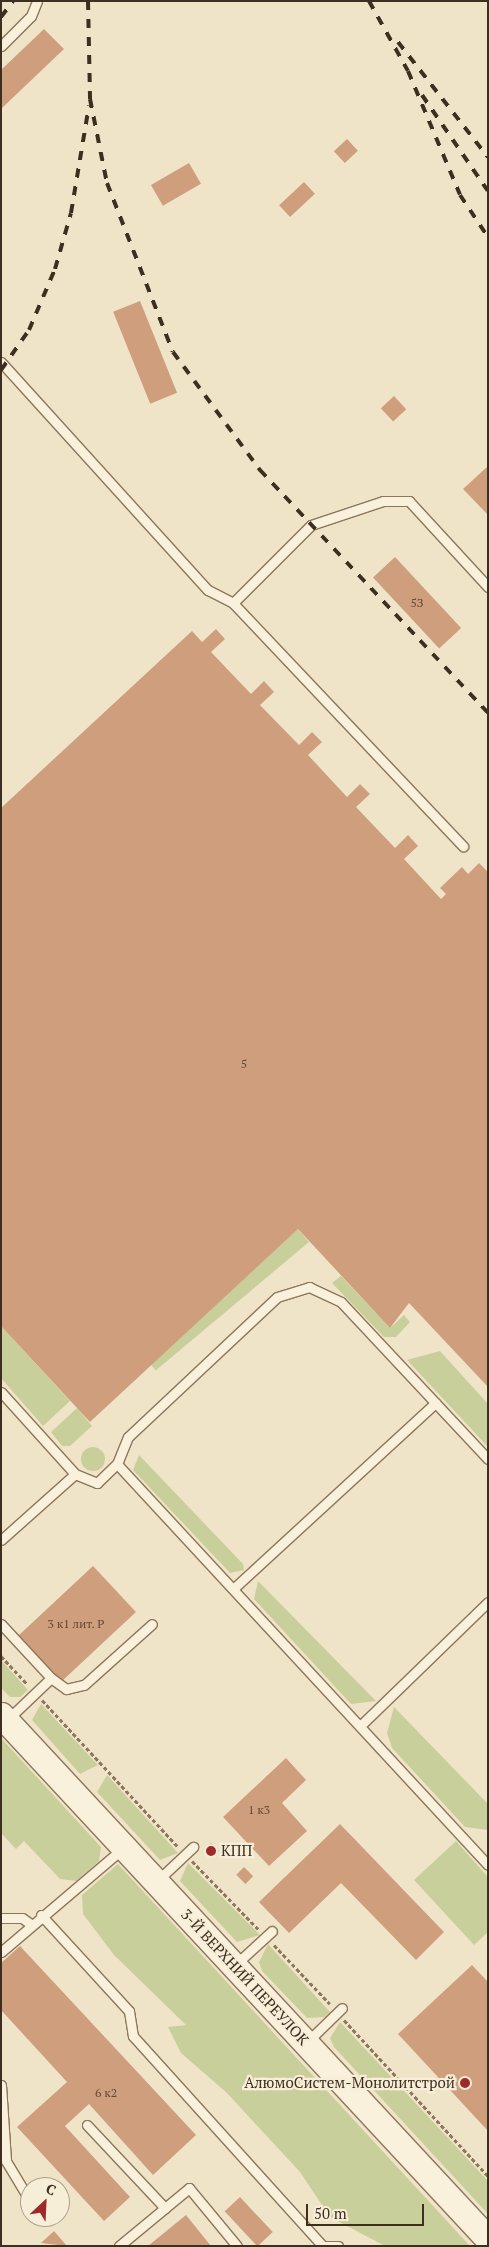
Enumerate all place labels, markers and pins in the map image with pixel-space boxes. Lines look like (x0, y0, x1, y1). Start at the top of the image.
place label: КПП (221, 1842, 252, 1860)
marker: КПП (205, 1845, 217, 1857)
place label: АлюмоСистем-Монолитстрой (244, 2074, 455, 2092)
marker: АлюмоСистем-Монолитстрой (459, 2077, 471, 2089)

